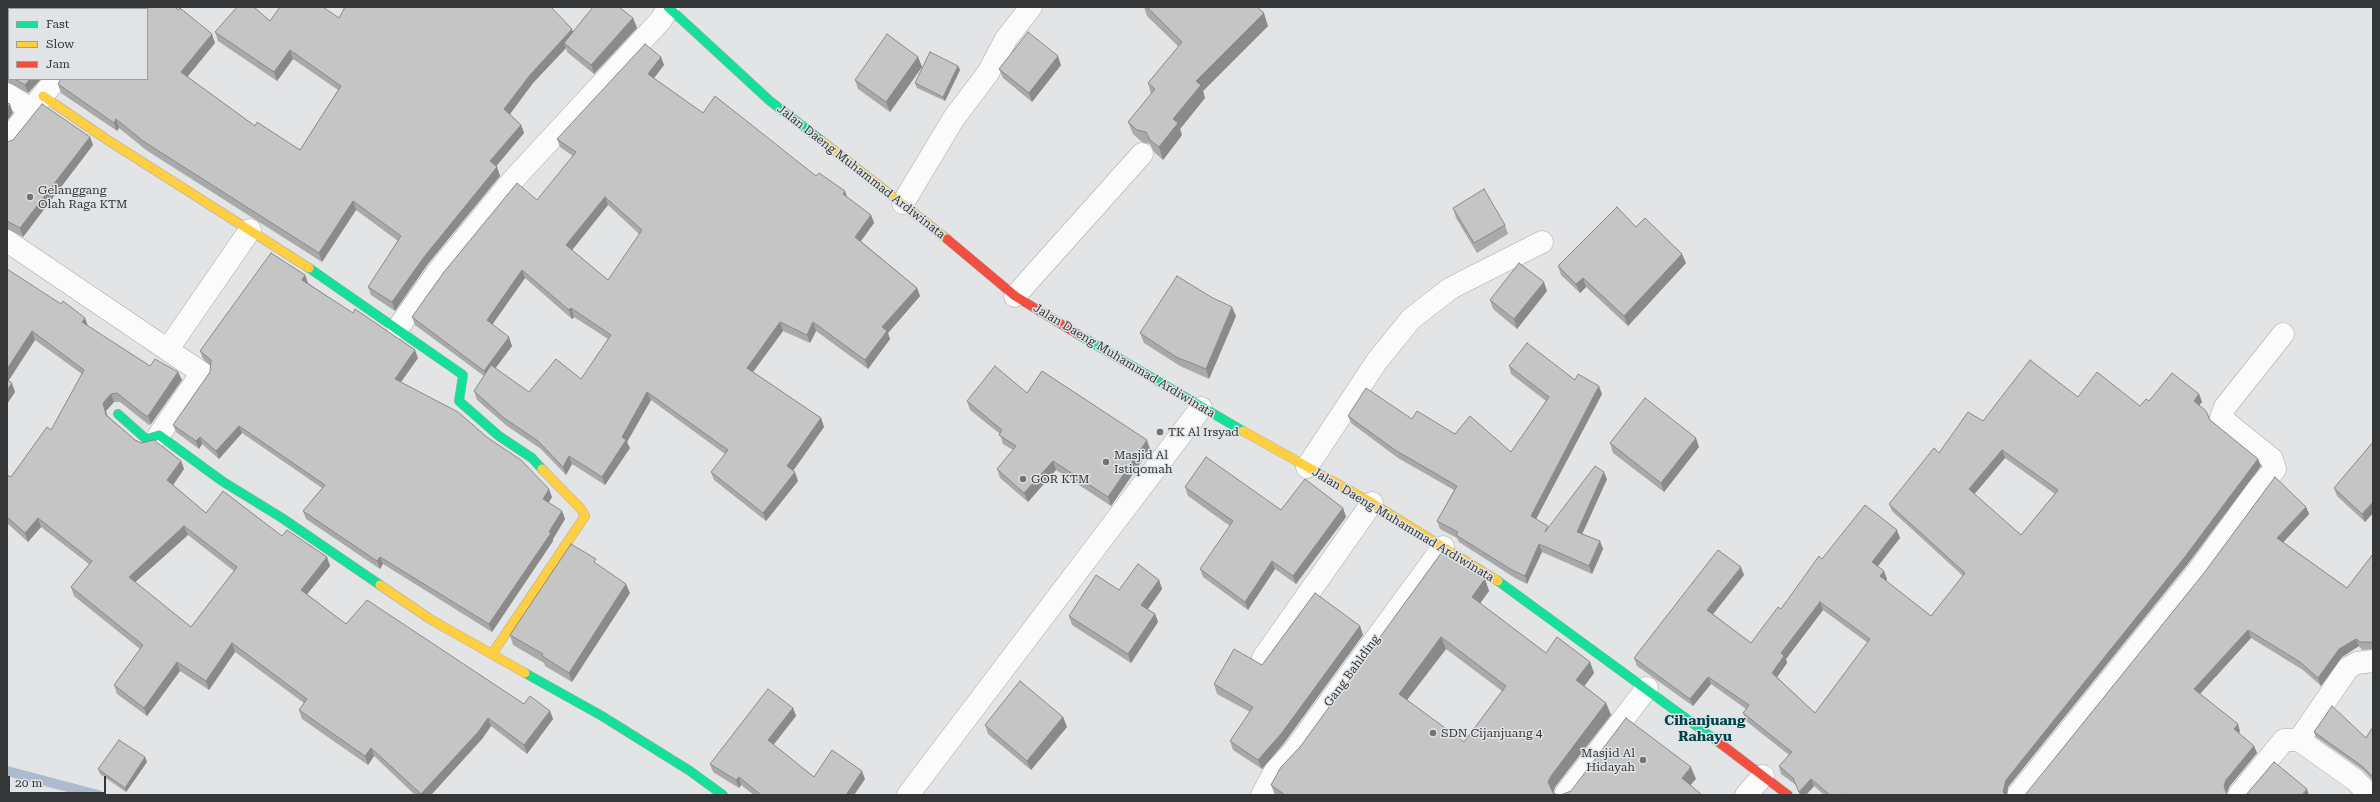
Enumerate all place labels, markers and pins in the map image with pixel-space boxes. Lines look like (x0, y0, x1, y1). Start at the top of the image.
place label: Gelanggang Olah Raga KTM (38, 183, 128, 211)
marker: Gelanggang Olah Raga KTM (25, 192, 35, 202)
place label: TK Al Irsyad (1168, 425, 1239, 439)
marker: TK Al Irsyad (1155, 427, 1165, 437)
place label: Masjid Al Istiqomah (1114, 448, 1172, 476)
marker: Masjid Al Istiqomah (1101, 457, 1111, 467)
place label: GOR KTM (1031, 472, 1089, 486)
marker: GOR KTM (1018, 474, 1028, 484)
place label: SDN Cijanjuang 4 (1441, 726, 1543, 740)
marker: SDN Cijanjuang 4 (1428, 728, 1438, 738)
place label: Masjid Al Hidayah (1581, 746, 1635, 774)
marker: Masjid Al Hidayah (1638, 755, 1648, 765)

